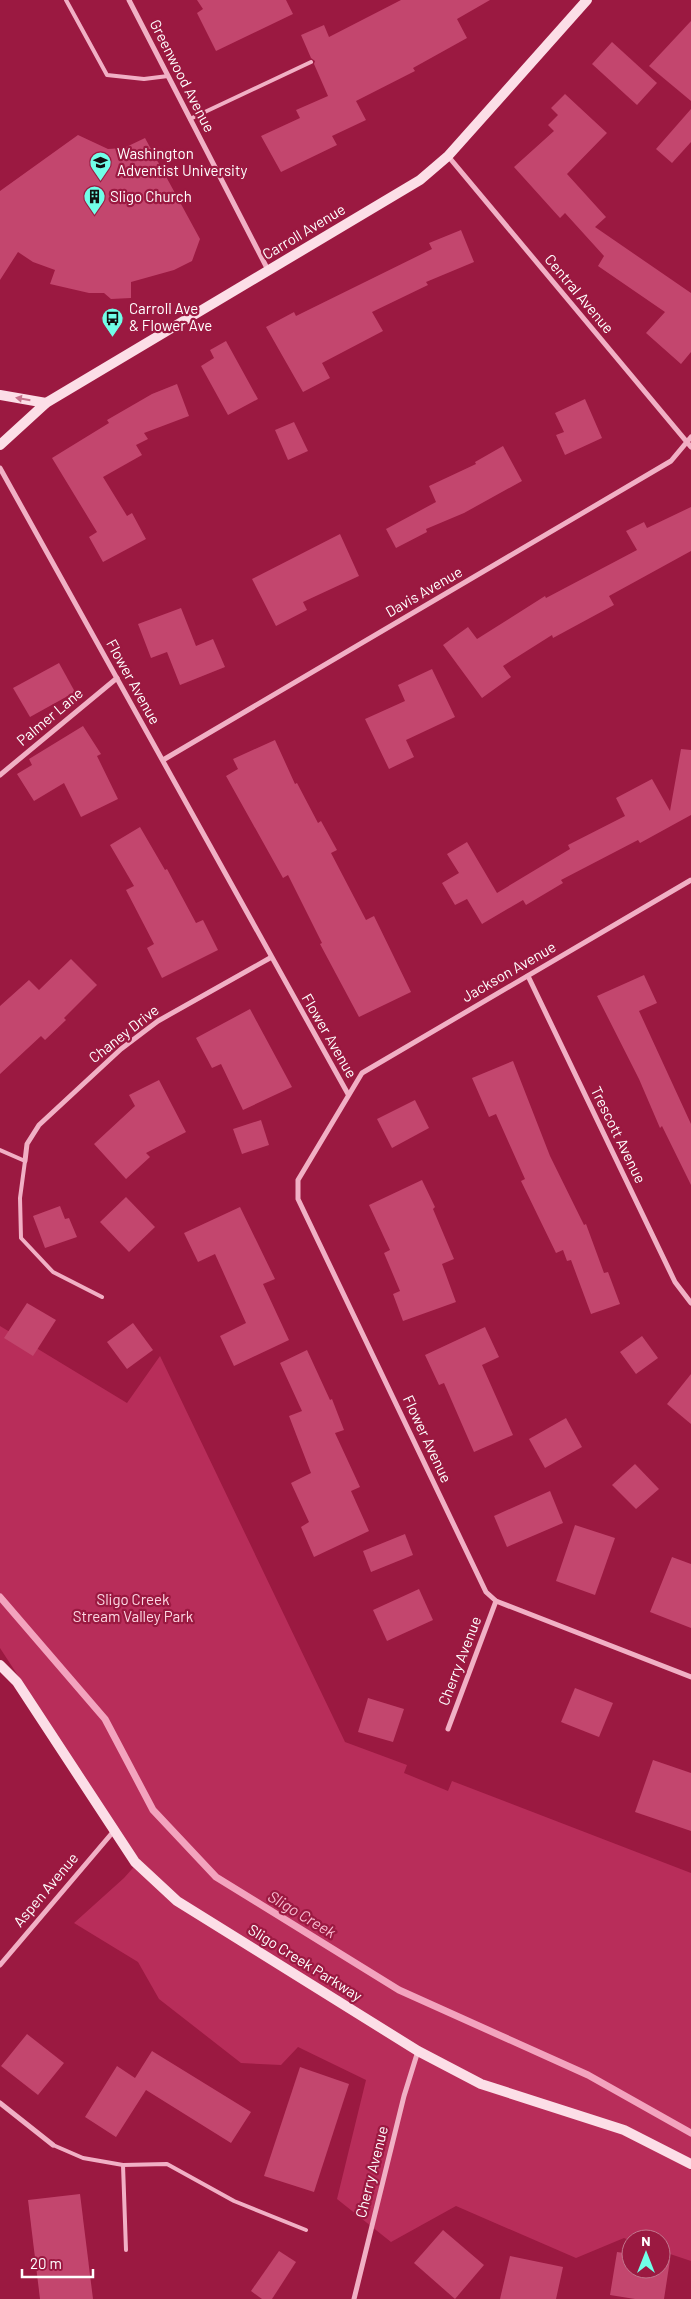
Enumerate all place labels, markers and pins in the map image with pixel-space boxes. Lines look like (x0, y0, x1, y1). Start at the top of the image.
place label: Washington Adventist University (117, 144, 247, 179)
school or university icon: Washington Adventist University (89, 151, 113, 182)
building icon: Sligo Church (82, 185, 106, 216)
place label: Sligo Church (110, 187, 192, 205)
place label: Carroll Ave & Flower Ave (129, 299, 212, 334)
bus stop icon: Carroll Ave & Flower Ave (101, 306, 125, 337)

